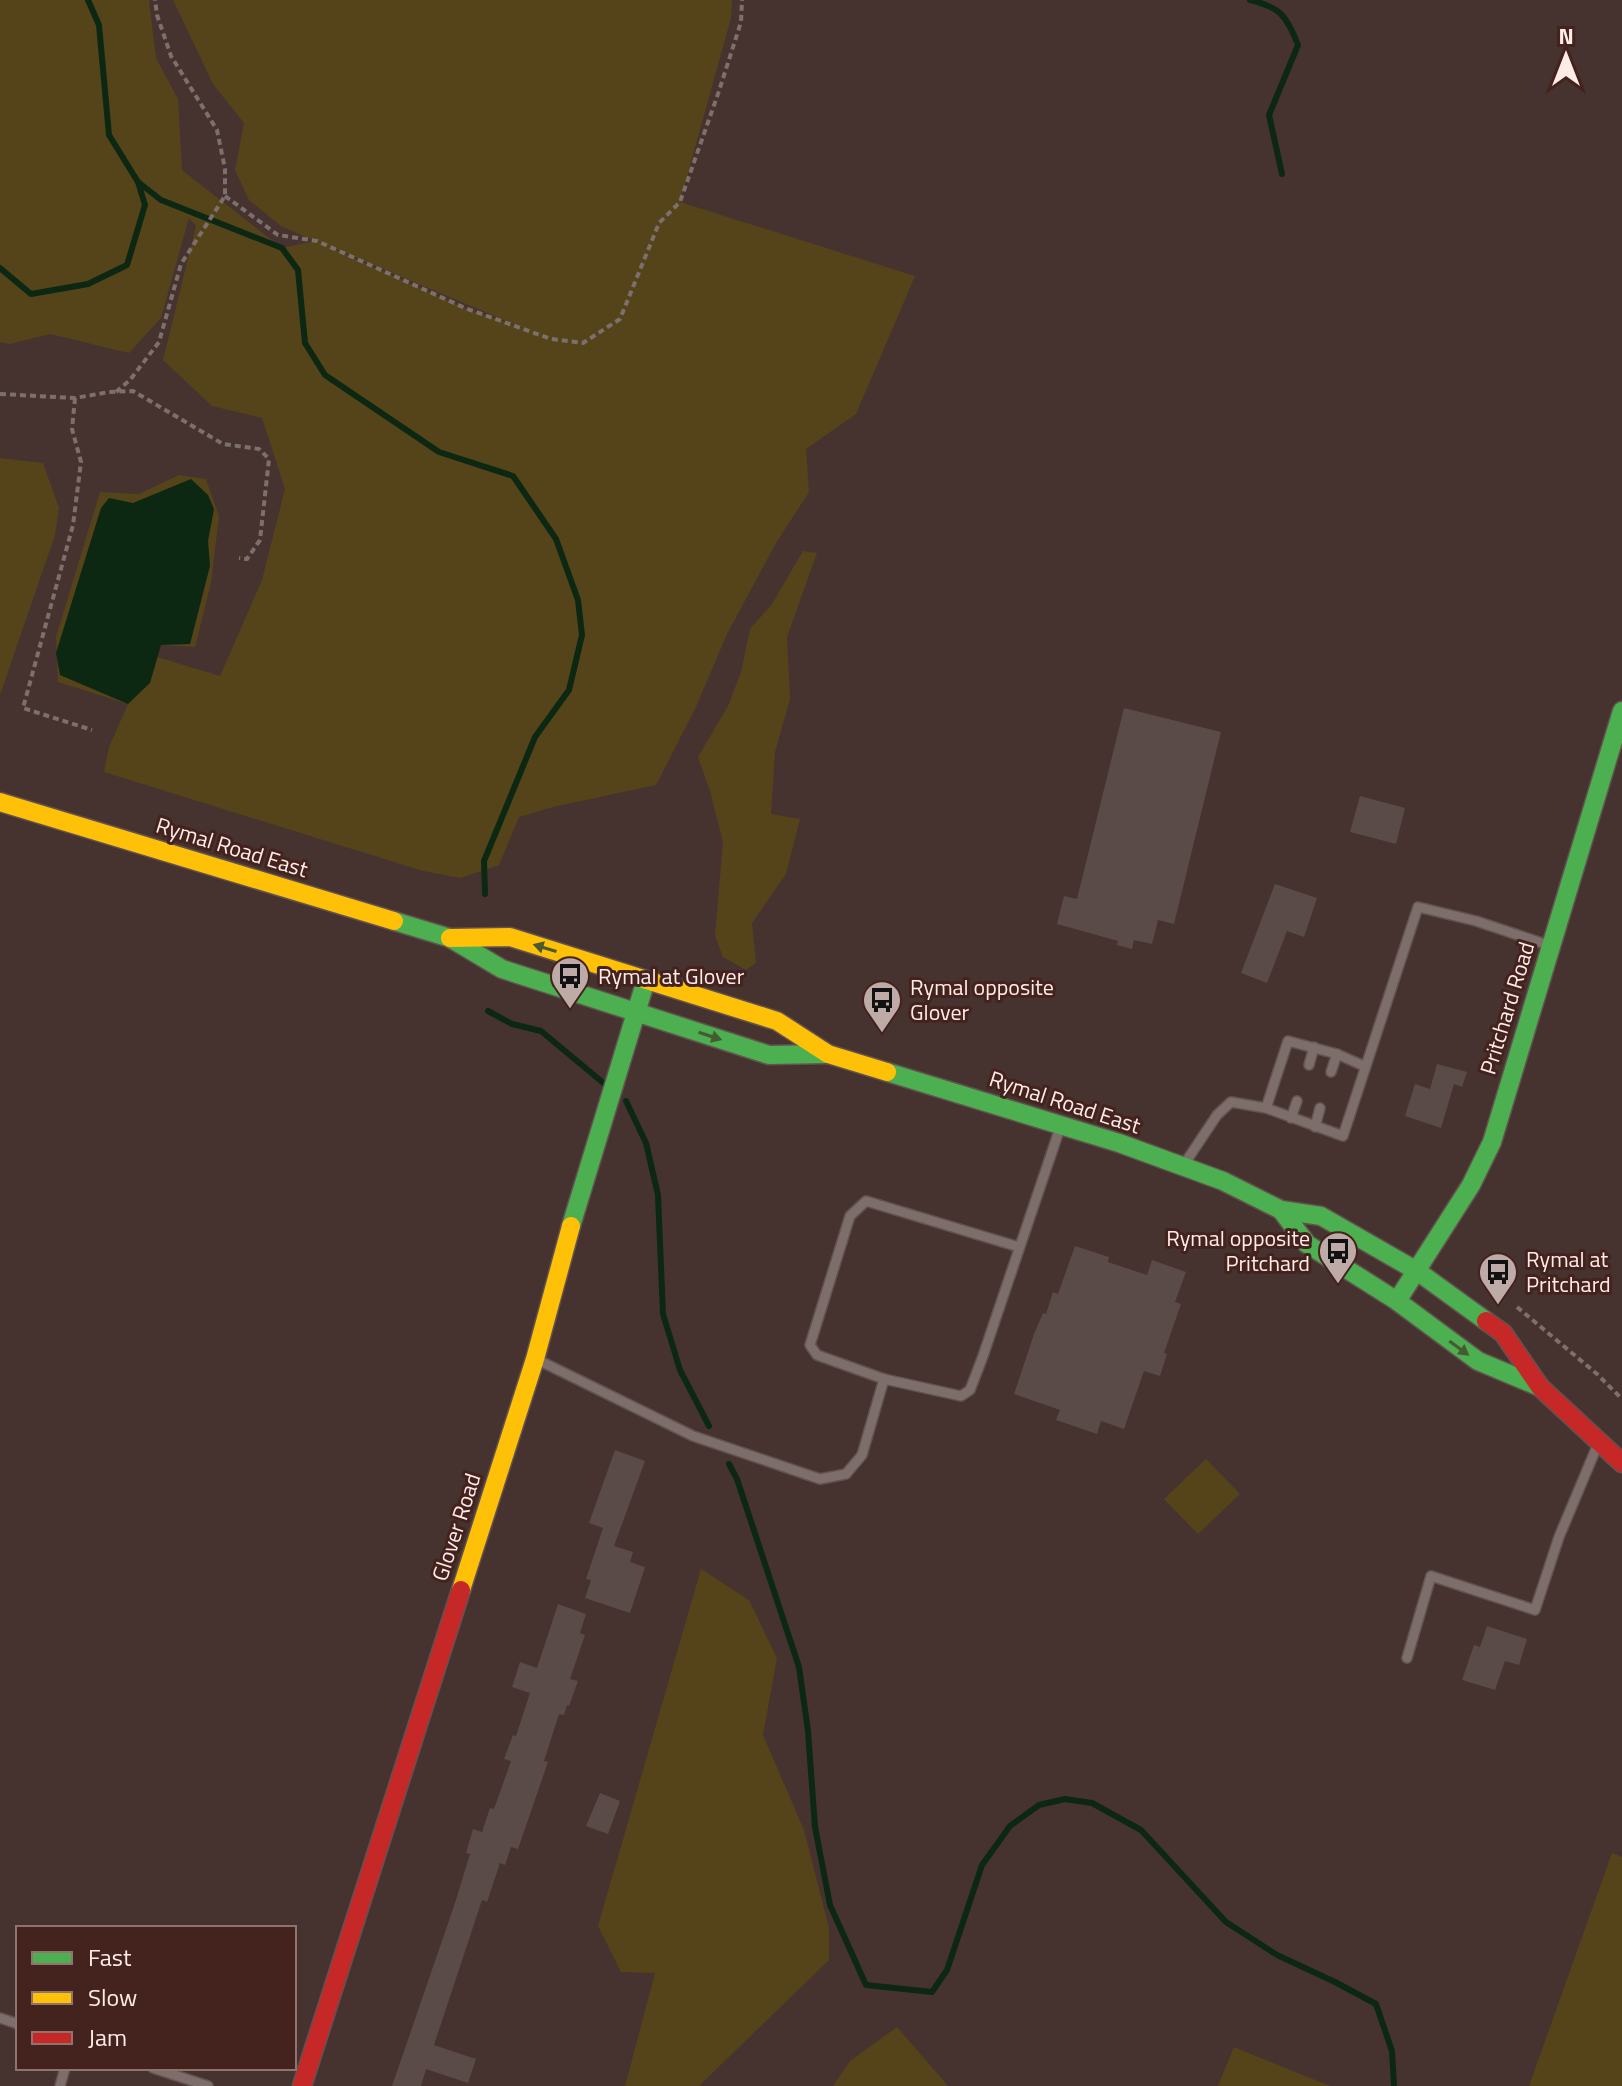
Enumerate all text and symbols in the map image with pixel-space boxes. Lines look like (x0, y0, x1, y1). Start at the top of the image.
north arrow (1526, 16, 1606, 96)
text: N (1558, 19, 1574, 53)
street label: Rymal Road East (152, 808, 312, 886)
street label: Pritchard Road (1471, 937, 1543, 1079)
one-way arrow (532, 941, 556, 954)
bus stop icon: Rymal at Glover (549, 955, 591, 1010)
place label: Rymal at Glover (598, 959, 745, 993)
place label: Rymal opposite Glover (910, 970, 1054, 1029)
bus stop icon: Rymal opposite Glover (861, 979, 903, 1034)
one-way arrow (698, 1031, 722, 1043)
street label: Rymal Road East (985, 1062, 1145, 1143)
place label: Rymal opposite Pritchard (1166, 1221, 1310, 1280)
bus stop icon: Rymal opposite Pritchard (1317, 1230, 1359, 1285)
place label: Rymal at Pritchard (1526, 1242, 1611, 1301)
bus stop icon: Rymal at Pritchard (1477, 1251, 1519, 1306)
one-way arrow (1449, 1339, 1470, 1355)
street label: Glover Road (423, 1469, 489, 1585)
legend (16, 1926, 296, 2070)
text: Fast (88, 1939, 132, 1975)
text: Slow (88, 1979, 137, 2015)
text: Jam (88, 2019, 127, 2055)

